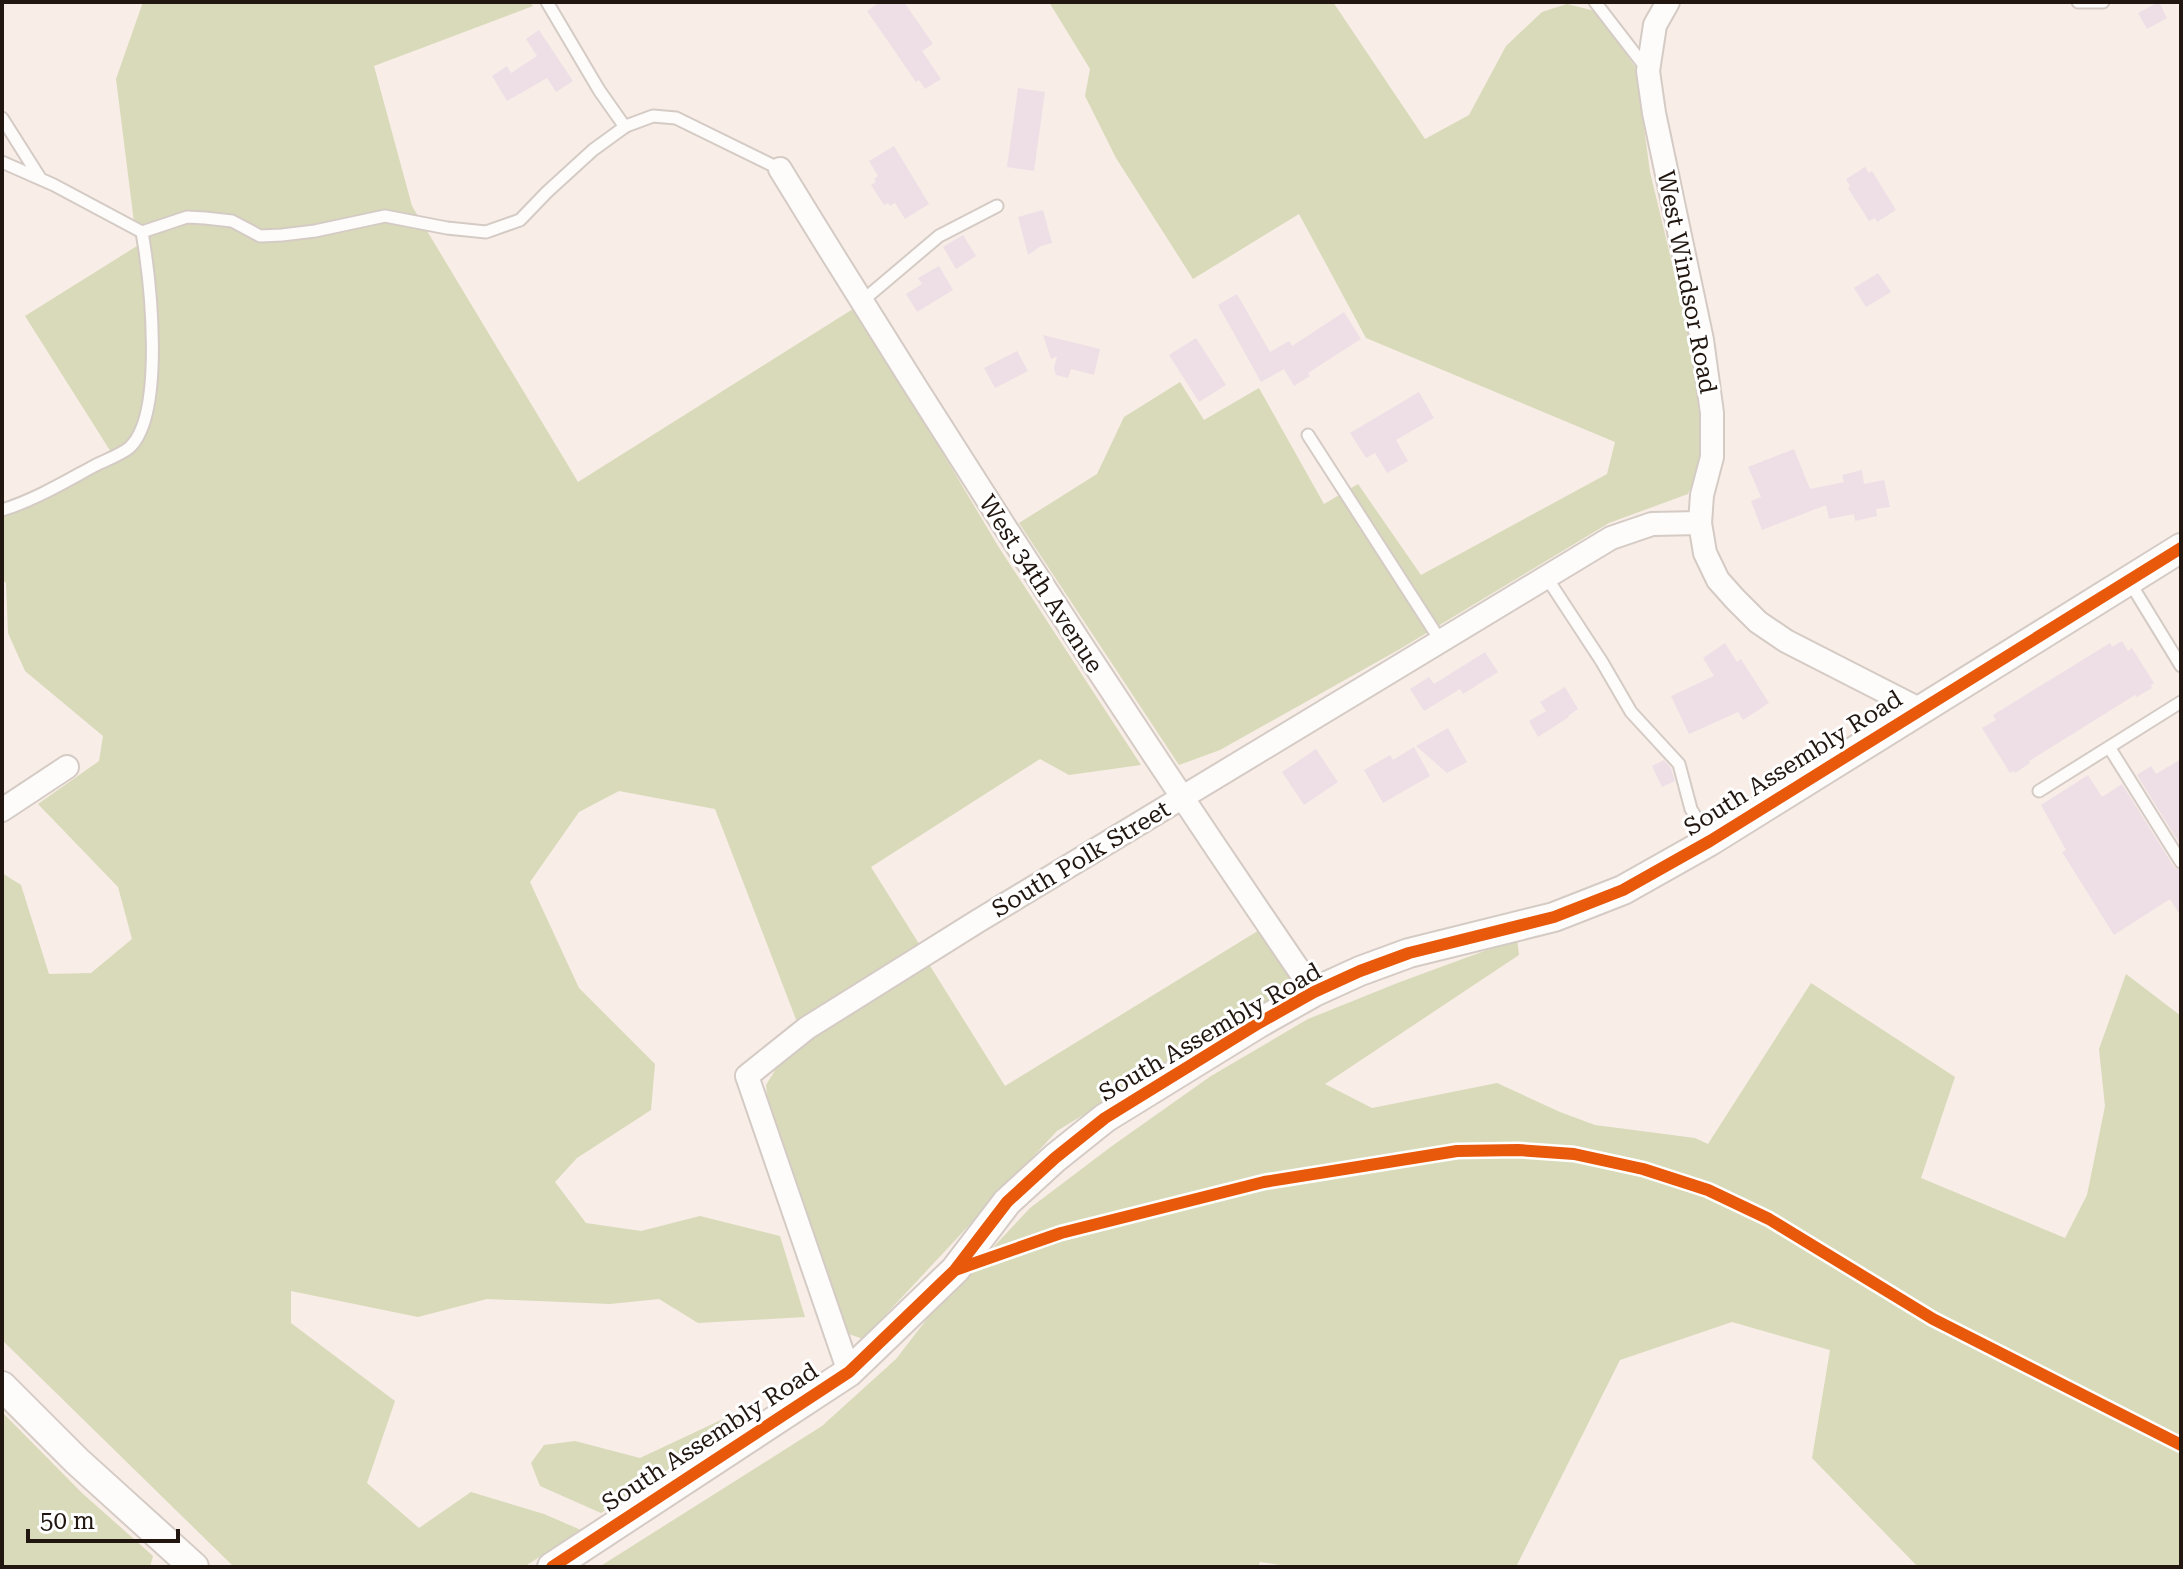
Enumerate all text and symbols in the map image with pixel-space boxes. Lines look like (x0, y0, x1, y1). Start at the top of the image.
street label: West Windsor Road (1652, 168, 1722, 396)
street label: West 34th Avenue (973, 490, 1109, 678)
street label: South Assembly Road (1679, 684, 1907, 842)
street label: South Polk Street (987, 795, 1175, 923)
street label: South Assembly Road (1094, 957, 1326, 1107)
street label: South Assembly Road (597, 1357, 823, 1517)
scale bar (28, 1493, 178, 1543)
text: 50 m (40, 1507, 95, 1535)

